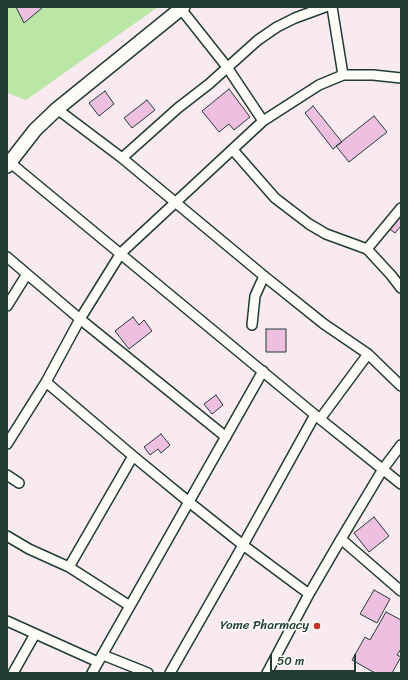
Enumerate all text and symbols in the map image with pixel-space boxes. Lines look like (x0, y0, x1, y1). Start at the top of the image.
place label: Yome Pharmacy (220, 618, 309, 634)
marker: Yome Pharmacy (312, 621, 322, 631)
scale bar (272, 646, 358, 672)
text: 50 m (277, 650, 304, 672)

